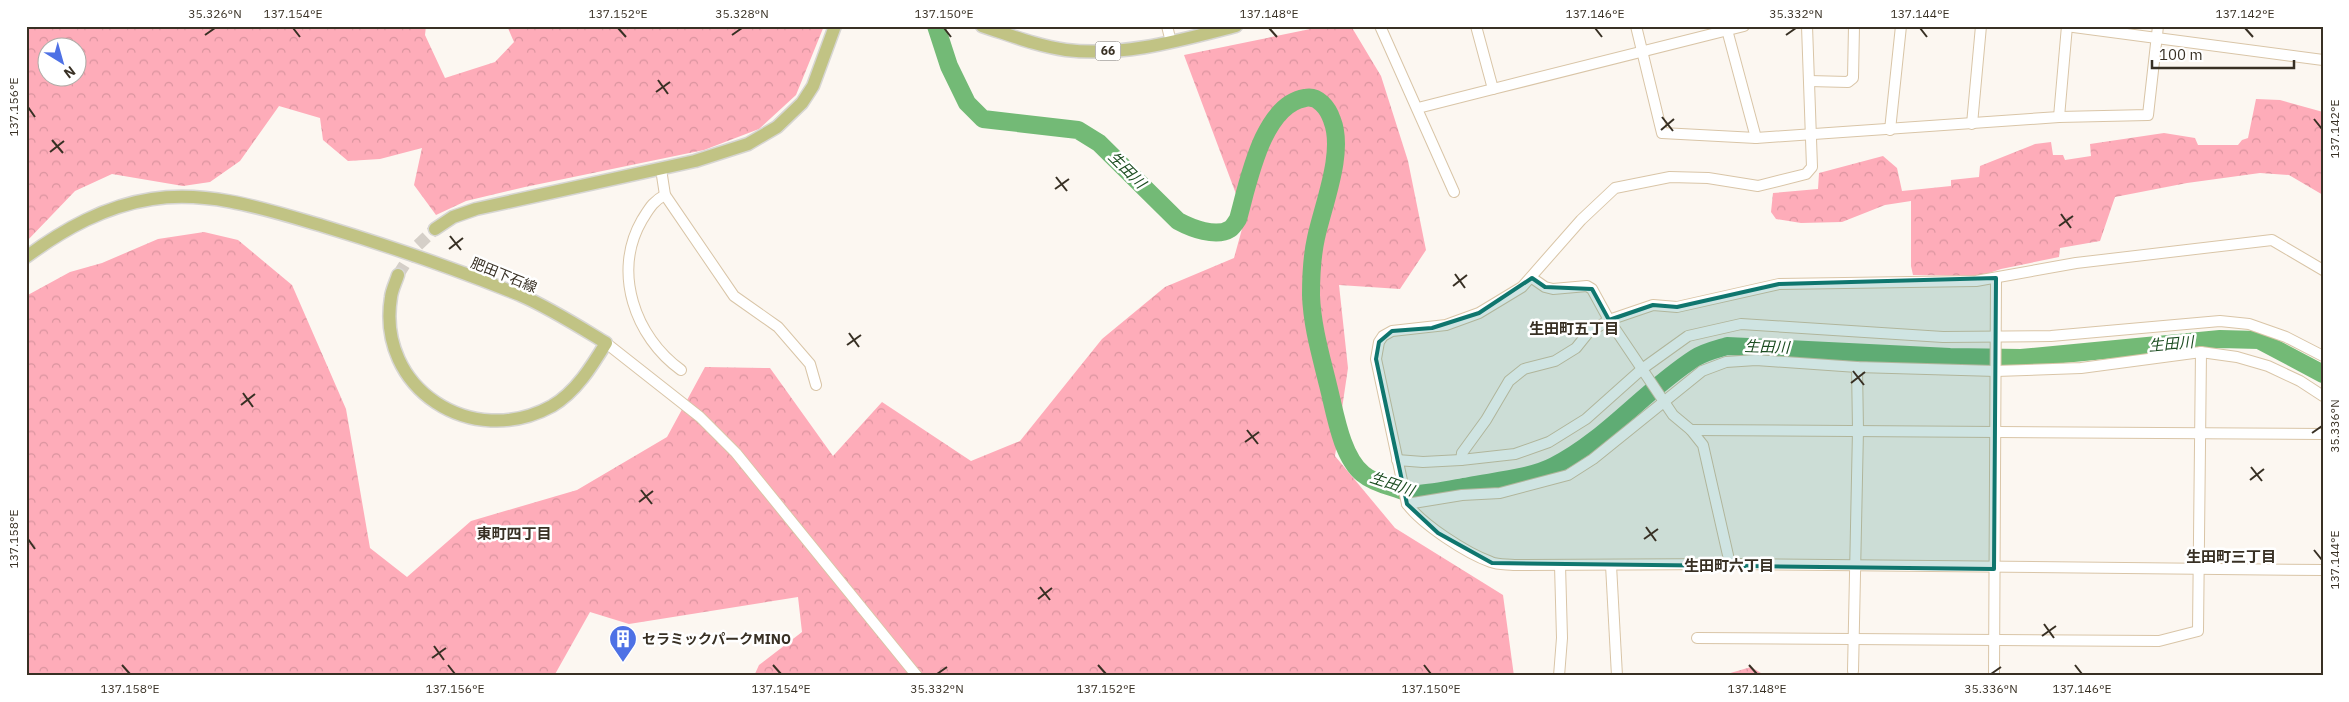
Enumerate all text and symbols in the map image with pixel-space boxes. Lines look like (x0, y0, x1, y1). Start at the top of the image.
text: 35.326°N (188, 6, 242, 21)
text: 137.154°E (263, 6, 323, 21)
text: 137.152°E (588, 6, 648, 21)
text: 35.328°N (715, 6, 769, 21)
text: 137.150°E (914, 6, 974, 21)
text: 137.148°E (1239, 6, 1299, 21)
text: 137.146°E (1565, 6, 1625, 21)
text: 35.332°N (1769, 6, 1823, 21)
text: 137.144°E (1890, 6, 1950, 21)
text: 137.142°E (2215, 6, 2275, 21)
north arrow (38, 38, 88, 88)
scale bar (2152, 38, 2294, 70)
road number: 66 (1096, 41, 1120, 60)
text: 100 m (2159, 45, 2203, 64)
text: N (60, 62, 79, 83)
text: 137.156°E (6, 77, 21, 137)
text: 137.142°E (2327, 99, 2342, 159)
water label: 生田川 (1105, 147, 1151, 194)
street label: 肥田下石線 (468, 254, 540, 296)
district label: 生田町五丁目 (1529, 319, 1619, 338)
water label: 生田川 (2148, 332, 2196, 355)
water label: 生田川 (1744, 336, 1792, 357)
text: 35.336°N (2327, 399, 2342, 453)
water label: 生田川 (1368, 467, 1418, 500)
text: 137.158°E (6, 509, 21, 569)
district label: 東町四丁目 (476, 524, 552, 543)
text: 137.144°E (2327, 530, 2342, 590)
district label: 生田町三丁目 (2186, 547, 2276, 566)
district label: 生田町六丁目 (1684, 556, 1774, 575)
building icon: セラミックパークMINO (608, 624, 638, 663)
place label: セラミックパークMINO (642, 630, 791, 648)
text: 137.158°E (100, 681, 160, 696)
text: 137.156°E (425, 681, 485, 696)
text: 137.154°E (751, 681, 811, 696)
text: 35.332°N (910, 681, 964, 696)
text: 137.152°E (1076, 681, 1136, 696)
text: 137.150°E (1401, 681, 1461, 696)
text: 137.148°E (1727, 681, 1787, 696)
text: 35.336°N (1964, 681, 2018, 696)
text: 137.146°E (2052, 681, 2112, 696)

